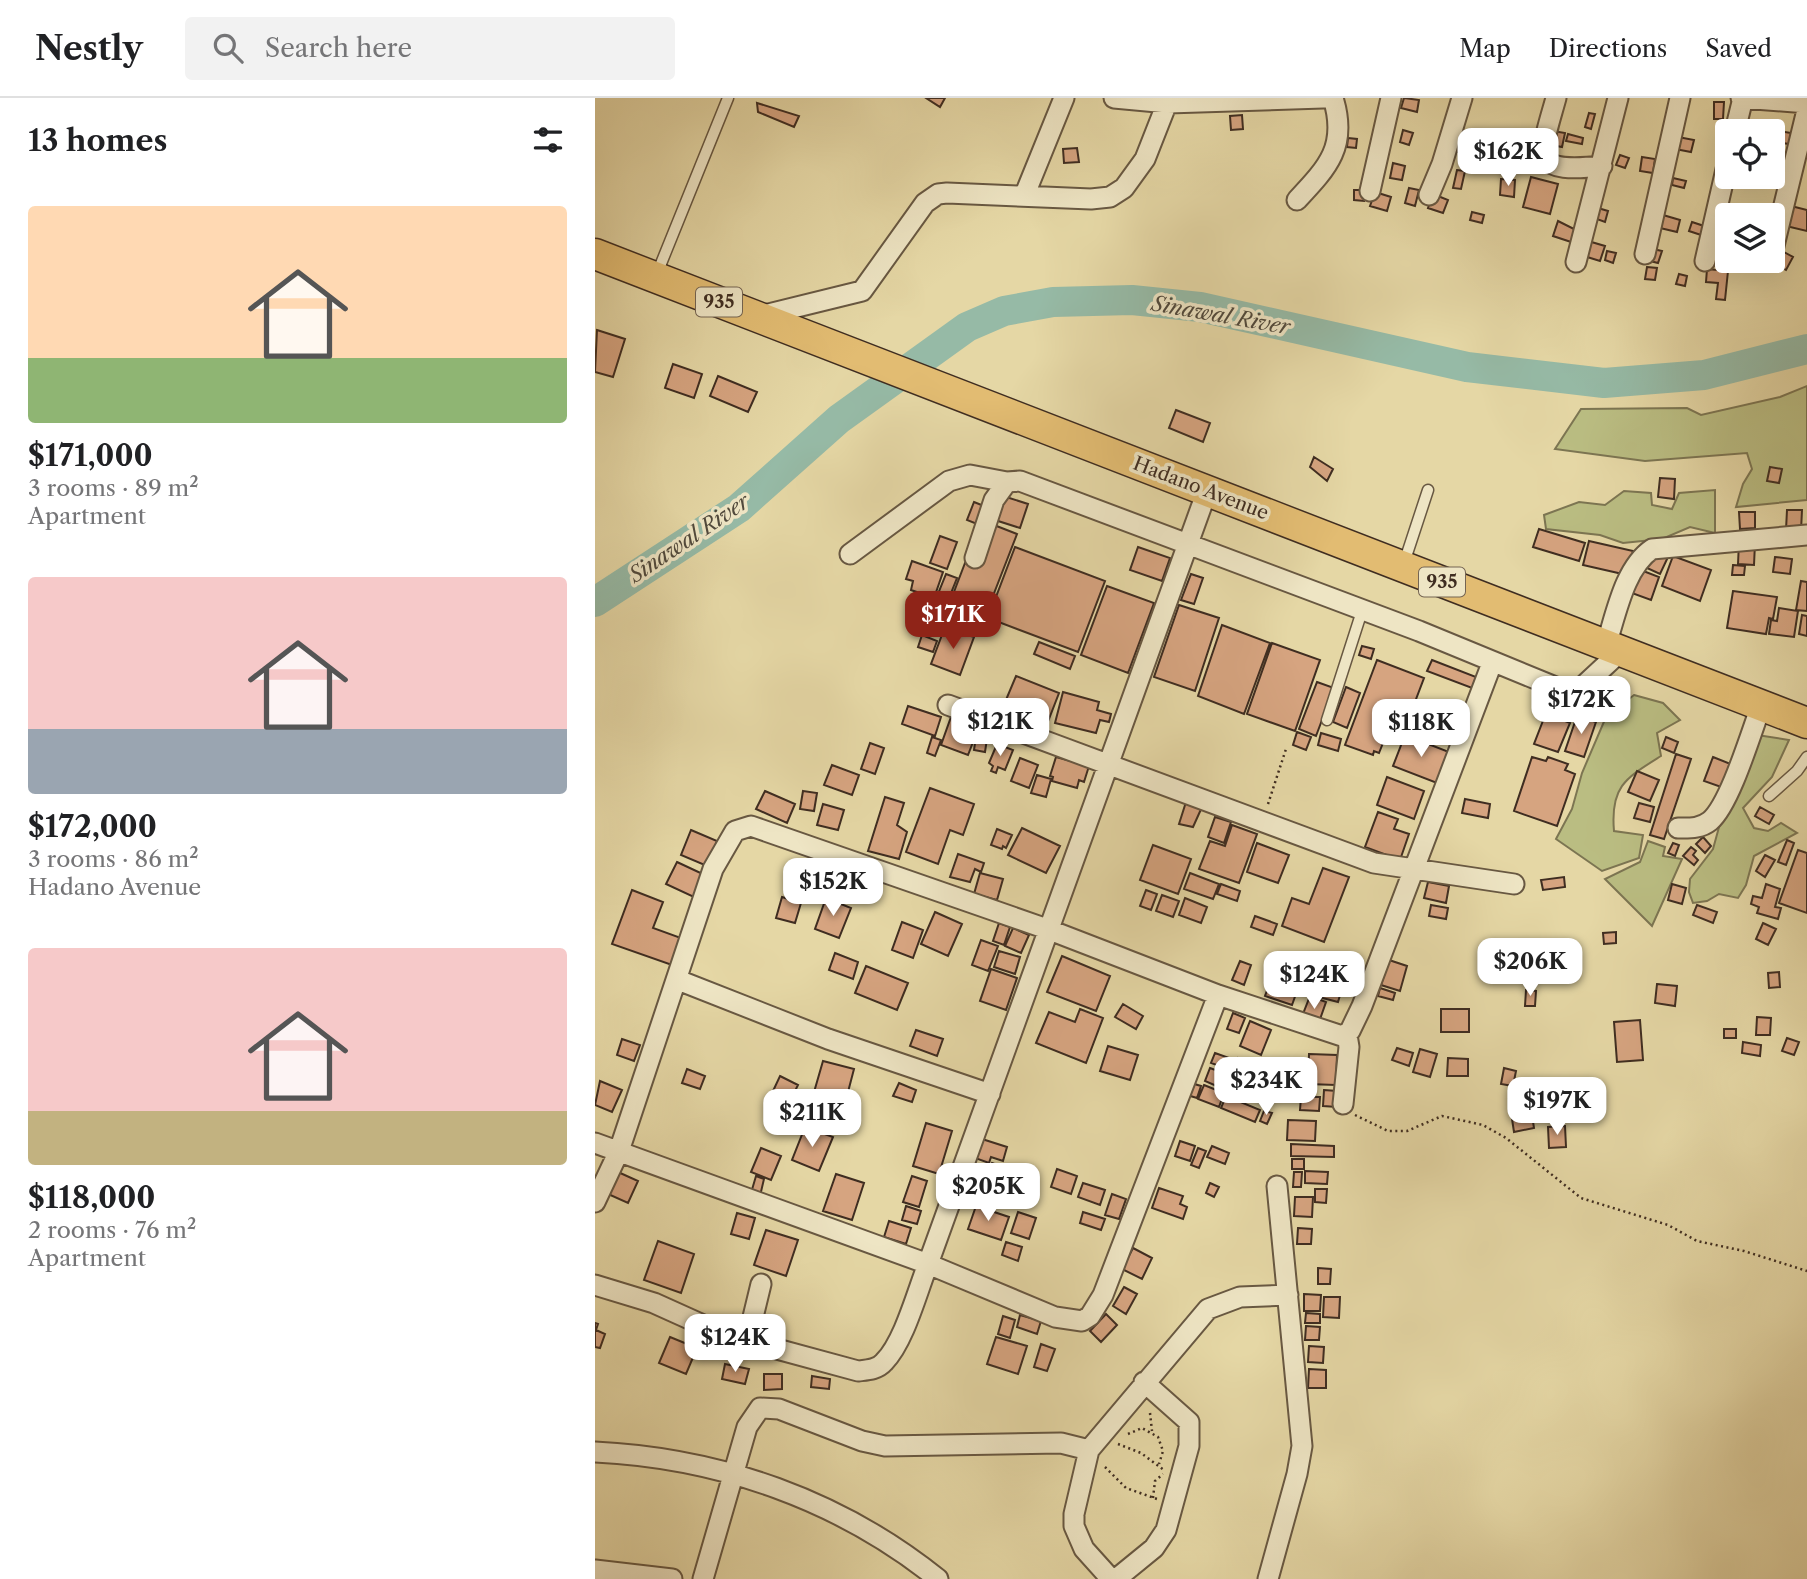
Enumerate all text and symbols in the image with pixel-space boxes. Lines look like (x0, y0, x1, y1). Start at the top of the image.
search box (185, 17, 675, 80)
text: Nestly (35, 28, 143, 69)
icon: search (209, 29, 247, 67)
text: Search here (265, 32, 412, 64)
text: Map (1459, 34, 1511, 63)
text: Directions (1549, 34, 1667, 63)
text: Saved (1705, 34, 1772, 63)
map controls (1715, 119, 1785, 273)
button: locate (1715, 119, 1785, 189)
icon: filters (529, 121, 567, 159)
text: 13 homes (28, 122, 167, 159)
pin: $162K (1459, 129, 1557, 188)
text: $162K (1474, 137, 1542, 165)
button: layers (1715, 203, 1785, 273)
icon: home (235, 251, 361, 377)
road number: 935 (696, 288, 742, 316)
water label: Sinawal River (1148, 290, 1293, 340)
text: $171,000 (28, 437, 153, 474)
street label: Hadano Avenue (1130, 452, 1272, 524)
text: 3 rooms · 89 m² (28, 474, 199, 502)
water label: Sinawal River (622, 488, 755, 589)
text: Apartment (28, 502, 146, 530)
road number: 935 (1419, 568, 1465, 596)
pin: $171K (904, 592, 1002, 651)
text: $171K (921, 600, 985, 628)
icon: home (235, 622, 361, 748)
pin: $172K (1532, 676, 1630, 736)
text: $172K (1547, 685, 1615, 713)
pin: $121K (951, 698, 1049, 758)
pin: $118K (1372, 700, 1470, 759)
text: $121K (967, 707, 1033, 735)
text: $118K (1388, 708, 1454, 736)
text: $172,000 (28, 808, 157, 845)
text: 3 rooms · 86 m² (28, 845, 199, 873)
pin: $152K (784, 858, 882, 918)
text: $152K (799, 867, 867, 895)
text: Hadano Avenue (28, 873, 201, 901)
pin: $206K (1481, 939, 1579, 998)
text: $206K (1493, 947, 1567, 975)
pin: $124K (1265, 951, 1363, 1011)
text: $124K (1280, 960, 1348, 988)
icon: home (235, 993, 361, 1119)
pin: $234K (1217, 1058, 1315, 1117)
text: $234K (1230, 1066, 1302, 1094)
pin: $197K (1508, 1077, 1606, 1137)
text: $197K (1523, 1086, 1591, 1114)
pin: $211K (763, 1090, 861, 1149)
text: $211K (779, 1098, 845, 1126)
pin: $205K (939, 1164, 1037, 1223)
text: $205K (952, 1172, 1024, 1200)
text: $118,000 (28, 1179, 155, 1216)
text: 2 rooms · 76 m² (28, 1216, 196, 1244)
text: Apartment (28, 1244, 146, 1272)
pin: $124K (686, 1314, 784, 1374)
text: $124K (701, 1323, 769, 1351)

